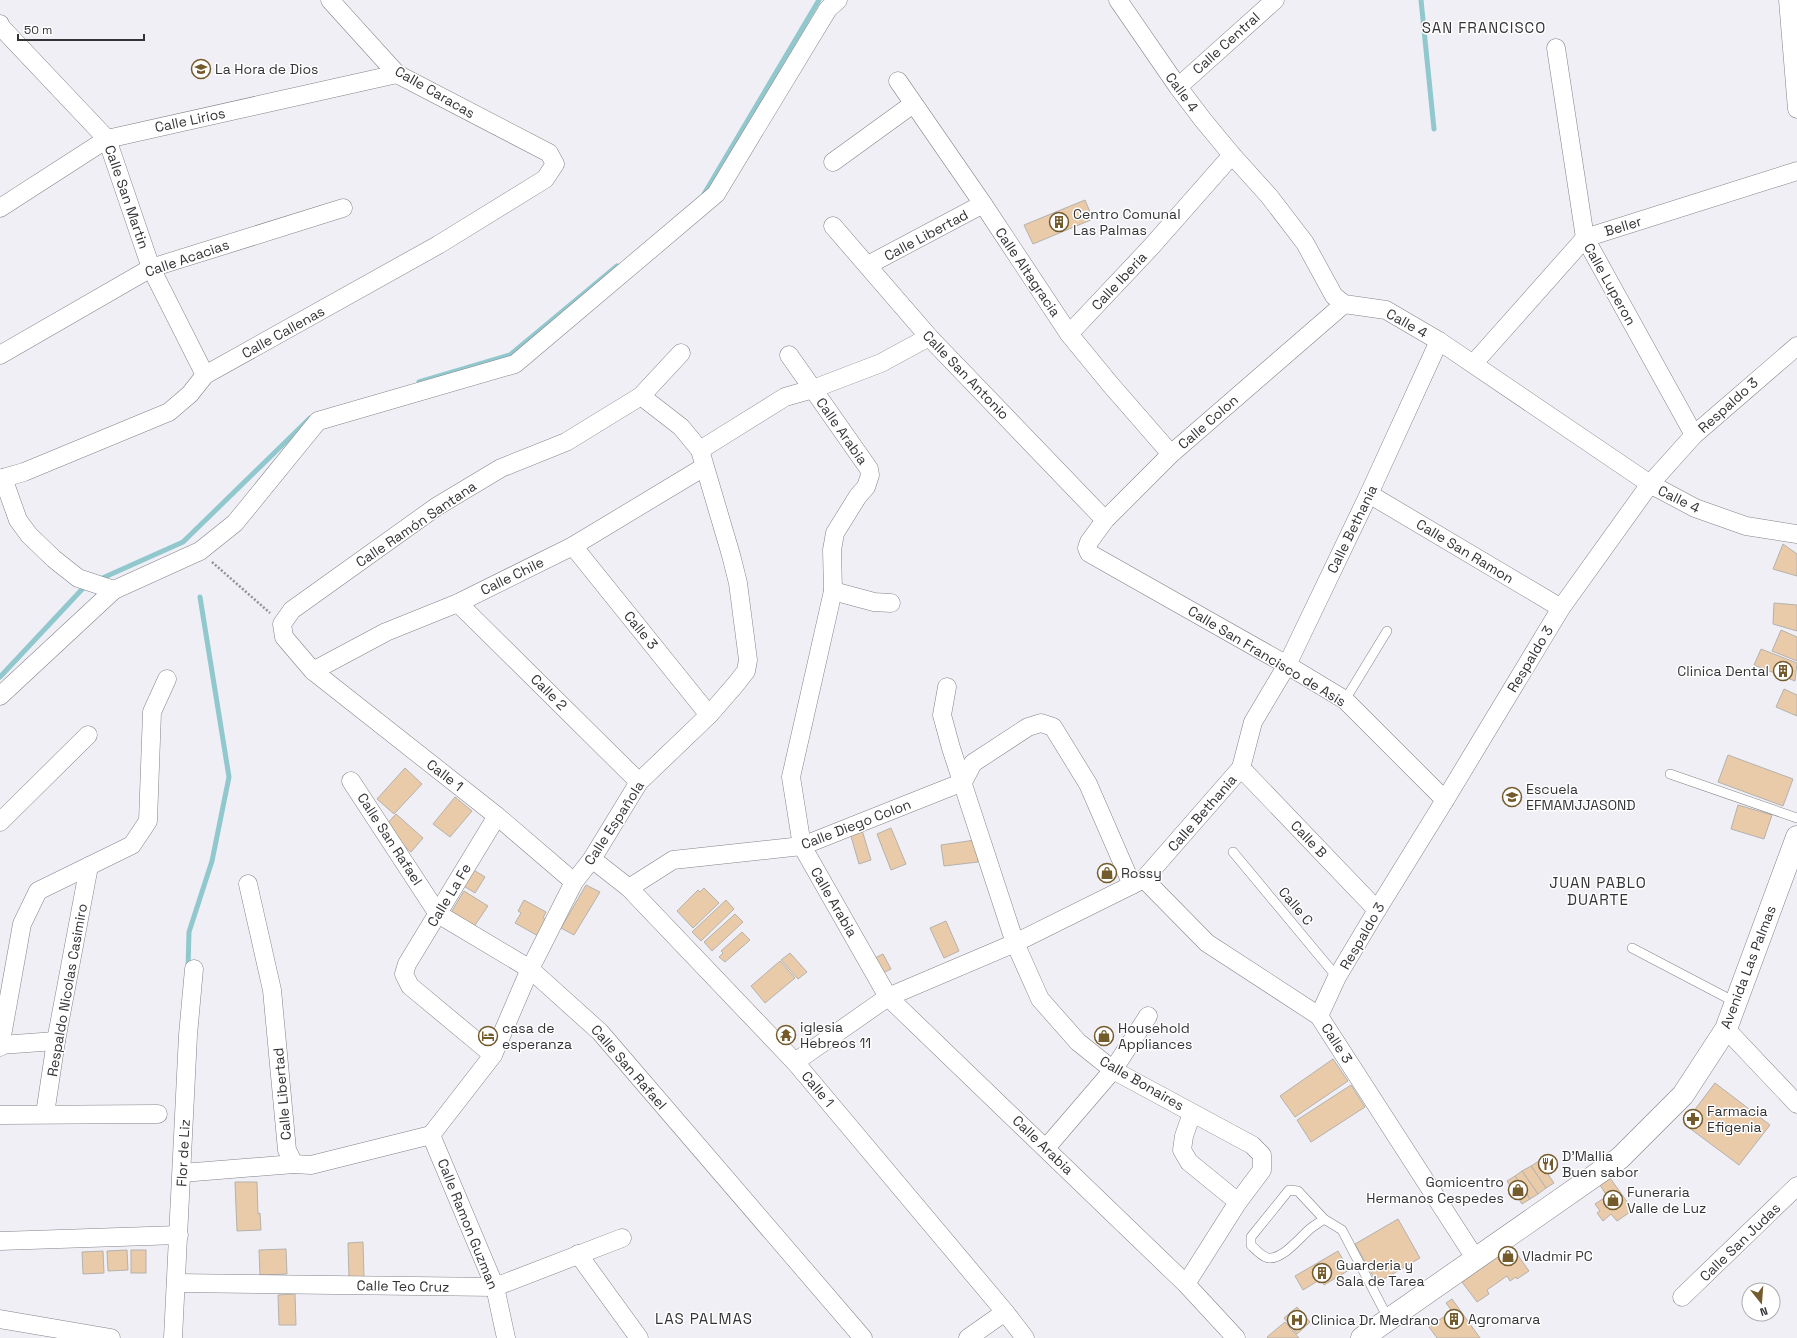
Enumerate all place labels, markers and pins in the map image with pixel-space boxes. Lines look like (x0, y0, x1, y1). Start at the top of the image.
school or university icon: La Hora de Dios (190, 58, 212, 80)
place label: La Hora de Dios (215, 60, 318, 78)
place label: Centro Comunal Las Palmas (1073, 205, 1181, 239)
building icon: Centro Comunal Las Palmas (1048, 211, 1070, 233)
building icon: Clinica Dental (1772, 660, 1794, 682)
place label: Clinica Dental (1677, 662, 1769, 680)
place label: Escuela EFMAMJJASOND (1526, 780, 1636, 814)
school or university icon: Escuela EFMAMJJASOND (1501, 786, 1523, 808)
shop icon: Rossy (1096, 862, 1118, 884)
place label: Rossy (1121, 864, 1162, 882)
place label: iglesia Hebreos 11 (800, 1018, 871, 1052)
place label: casa de esperanza (502, 1019, 572, 1053)
place label: Household Appliances (1118, 1019, 1192, 1053)
temple icon: iglesia Hebreos 11 (775, 1024, 797, 1046)
hotel icon: casa de esperanza (477, 1025, 499, 1047)
shop icon: Household Appliances (1093, 1025, 1115, 1047)
place label: Farmacia Efigenia (1707, 1102, 1768, 1136)
pharmacy icon: Farmacia Efigenia (1682, 1108, 1704, 1130)
place label: D'Mallia Buen sabor (1562, 1147, 1639, 1181)
restaurant icon: D'Mallia Buen sabor (1537, 1153, 1559, 1175)
place label: Gomicentro Hermanos Cespedes (1366, 1173, 1504, 1207)
shop icon: Gomicentro Hermanos Cespedes (1507, 1179, 1529, 1201)
place label: Funeraria Valle de Luz (1627, 1183, 1706, 1217)
shop icon: Funeraria Valle de Luz (1602, 1189, 1624, 1211)
shop icon: Vladmir PC (1497, 1245, 1519, 1267)
place label: Vladmir PC (1522, 1247, 1593, 1265)
place label: Guarderia y Sala de Tarea (1336, 1256, 1425, 1290)
building icon: Guarderia y Sala de Tarea (1311, 1262, 1333, 1284)
building icon: Agromarva (1443, 1308, 1465, 1330)
hospital icon: Clinica Dr. Medrano (1286, 1309, 1308, 1331)
place label: Agromarva (1468, 1310, 1540, 1328)
place label: Clinica Dr. Medrano (1311, 1311, 1439, 1329)

